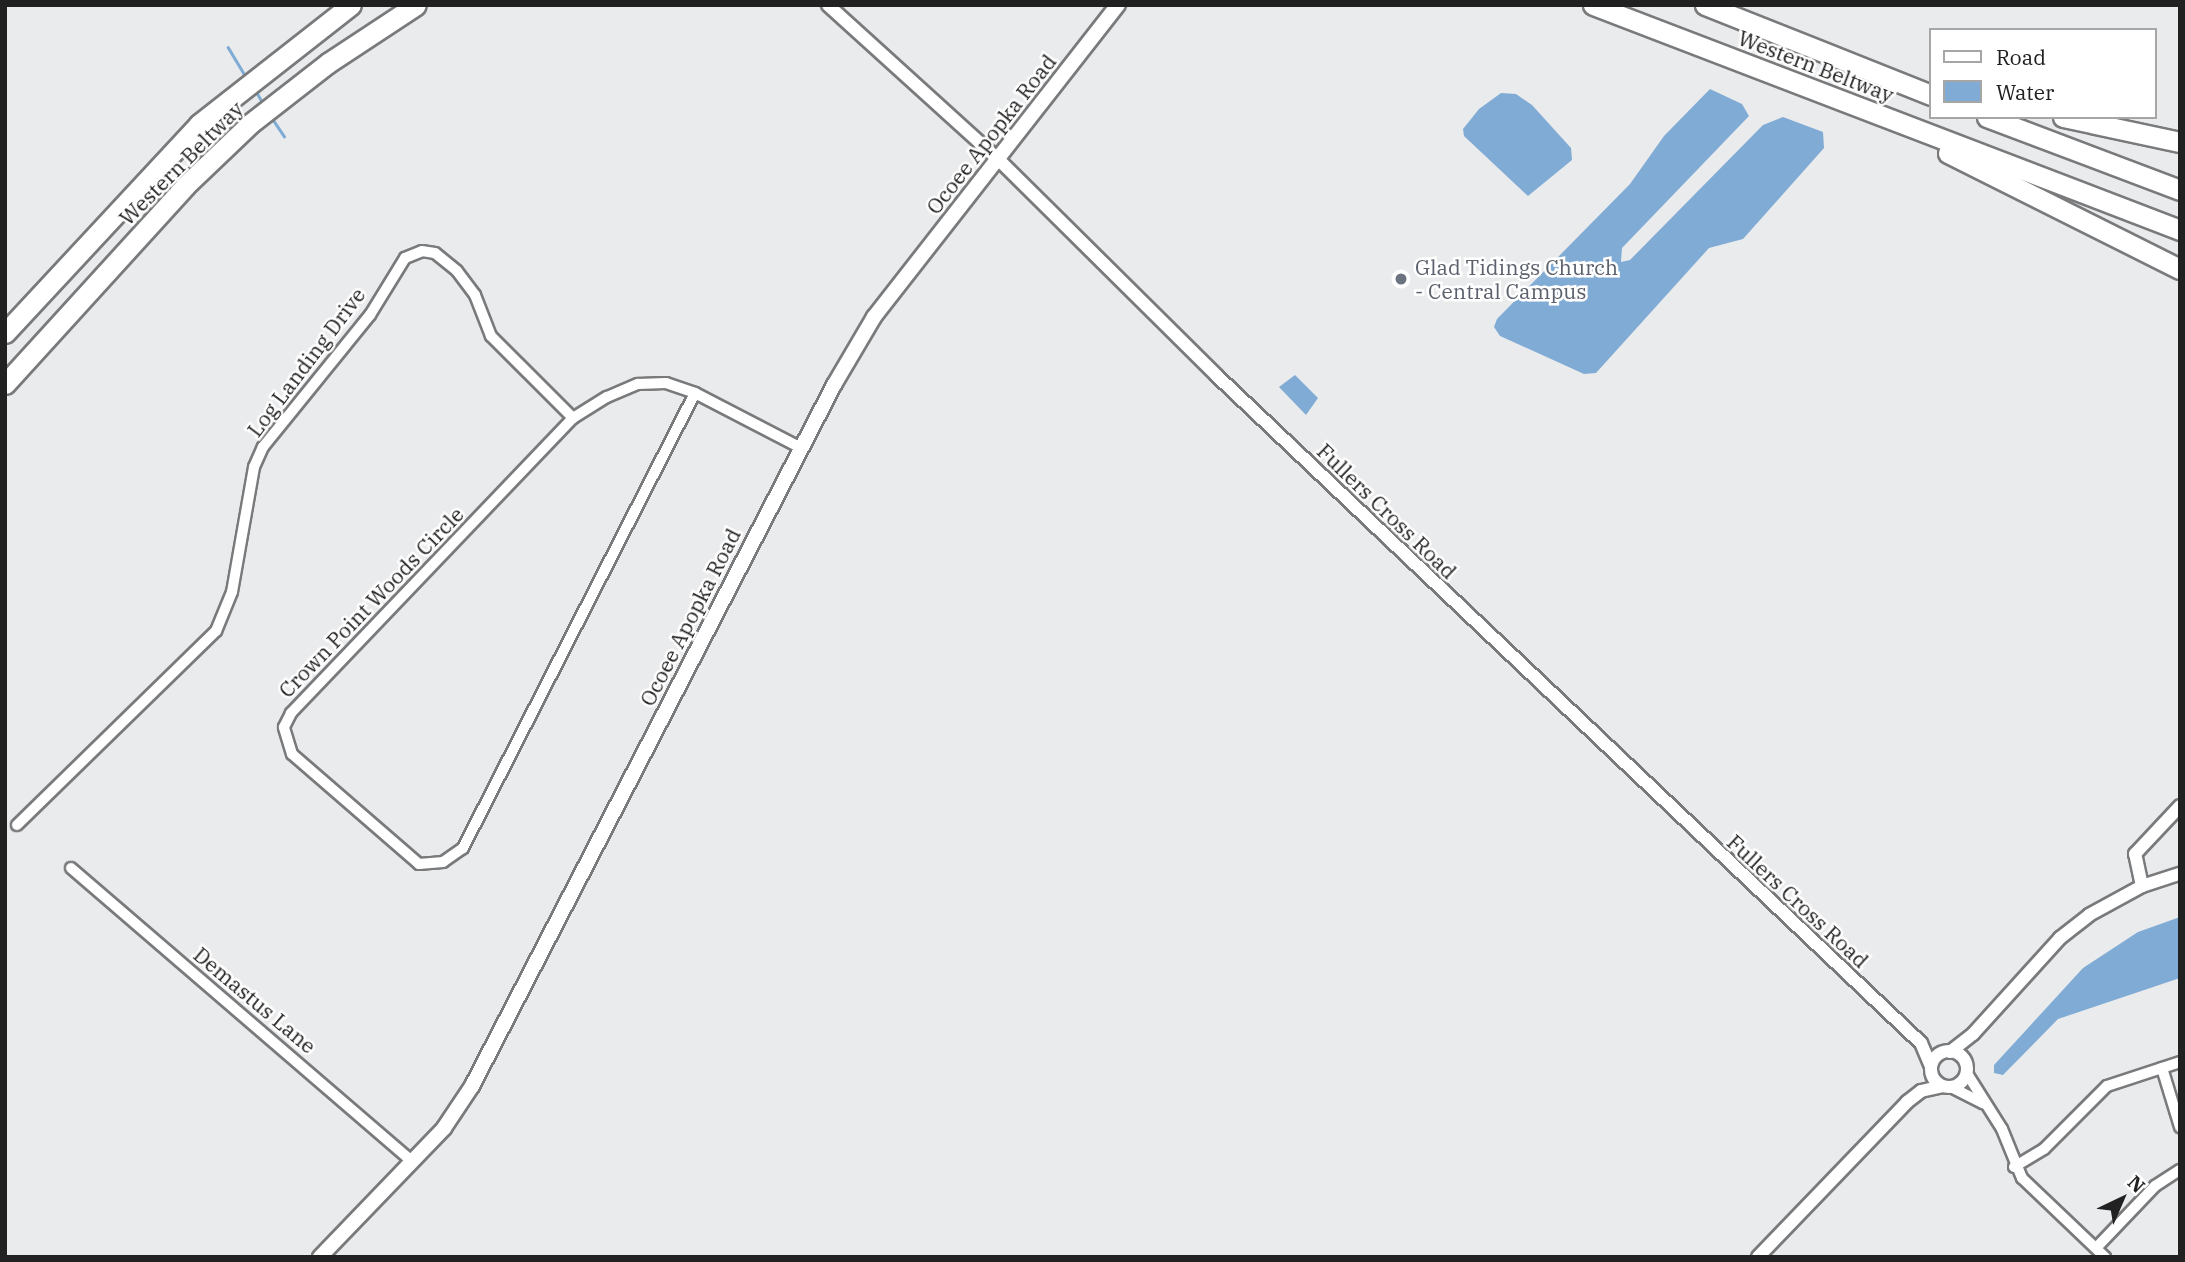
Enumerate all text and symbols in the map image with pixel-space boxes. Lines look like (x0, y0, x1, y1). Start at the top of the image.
street label: Western Beltway (1735, 25, 1897, 107)
legend (1930, 28, 2157, 119)
text: Road (1996, 43, 2046, 71)
street label: Ocoee Apopka Road (921, 49, 1061, 219)
text: Water (1996, 78, 2054, 106)
street label: Western Beltway (114, 96, 248, 230)
place label: Glad Tidings Church - Central Campus (1415, 254, 1618, 304)
marker: Glad Tidings Church - Central Campus (1393, 271, 1409, 287)
street label: Log Landing Drive (242, 283, 370, 441)
street label: Fullers Cross Road (1312, 438, 1462, 584)
street label: Crown Point Woods Circle (273, 501, 469, 703)
street label: Ocoee Apopka Road (634, 524, 746, 710)
street label: Fullers Cross Road (1722, 829, 1874, 973)
street label: Demastus Lane (189, 942, 321, 1058)
north arrow (2087, 1164, 2157, 1234)
text: N (2123, 1170, 2150, 1198)

